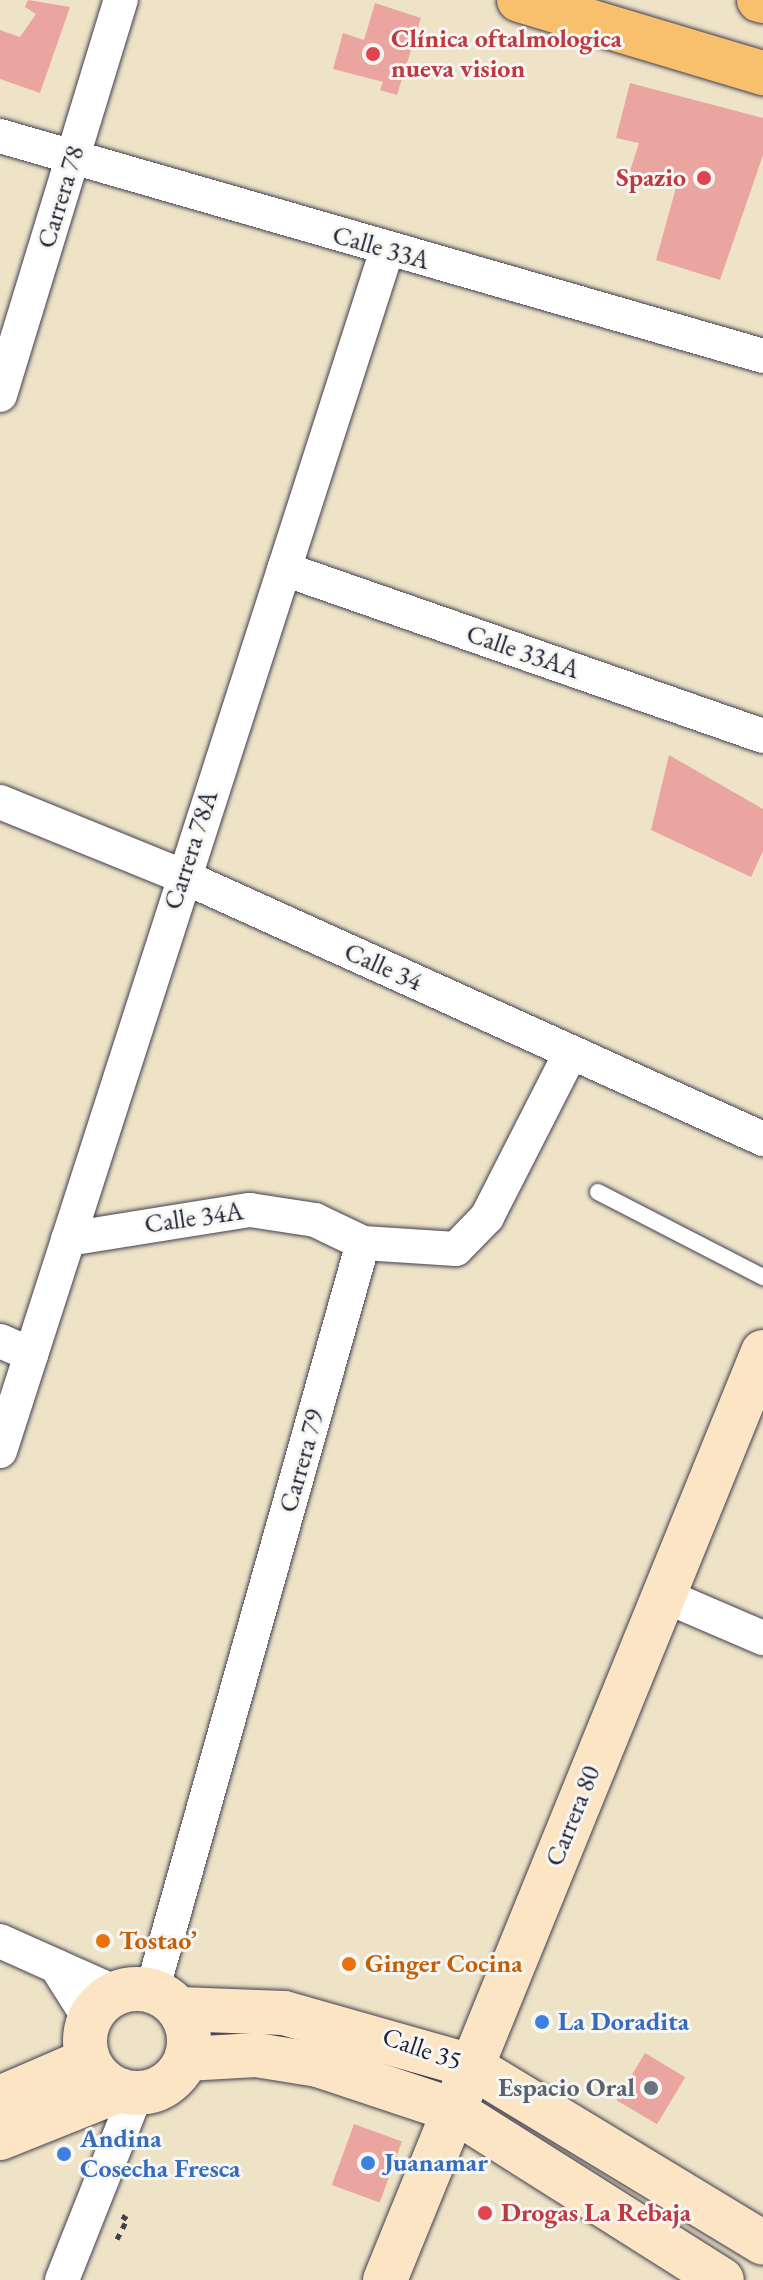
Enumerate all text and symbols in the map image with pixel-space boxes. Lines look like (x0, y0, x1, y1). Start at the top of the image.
place label: Clínica oftalmologica nueva vision (391, 23, 622, 84)
marker: Clínica oftalmologica nueva vision (362, 43, 384, 65)
street label: Carrera 78 (31, 142, 91, 252)
place label: Spazio (616, 162, 686, 194)
marker: Spazio (693, 167, 715, 189)
street label: Calle 33A (329, 219, 433, 277)
street label: Calle 33AA (462, 618, 584, 686)
street label: Carrera 78A (157, 786, 225, 914)
street label: Calle 34 (339, 936, 427, 998)
street label: Calle 34A (143, 1196, 245, 1240)
street label: Carrera 79 (272, 1406, 332, 1516)
street label: Carrera 80 (539, 1761, 607, 1871)
place label: Tostao’ (119, 1925, 197, 1957)
marker: Tostao’ (94, 1932, 112, 1950)
place label: Ginger Cocina (365, 1948, 523, 1980)
marker: Ginger Cocina (340, 1955, 358, 1973)
place label: La Doradita (558, 2006, 689, 2038)
marker: La Doradita (533, 2013, 551, 2031)
street label: Calle 35 (378, 2021, 466, 2077)
place label: Espacio Oral (498, 2072, 635, 2104)
marker: Espacio Oral (642, 2079, 660, 2097)
place label: Andina Cosecha Fresca (80, 2123, 240, 2184)
marker: Andina Cosecha Fresca (55, 2145, 73, 2163)
place label: Juanamar (384, 2147, 488, 2179)
marker: Juanamar (359, 2154, 377, 2172)
place label: Drogas La Rebaja (501, 2197, 691, 2229)
marker: Drogas La Rebaja (476, 2204, 494, 2222)

